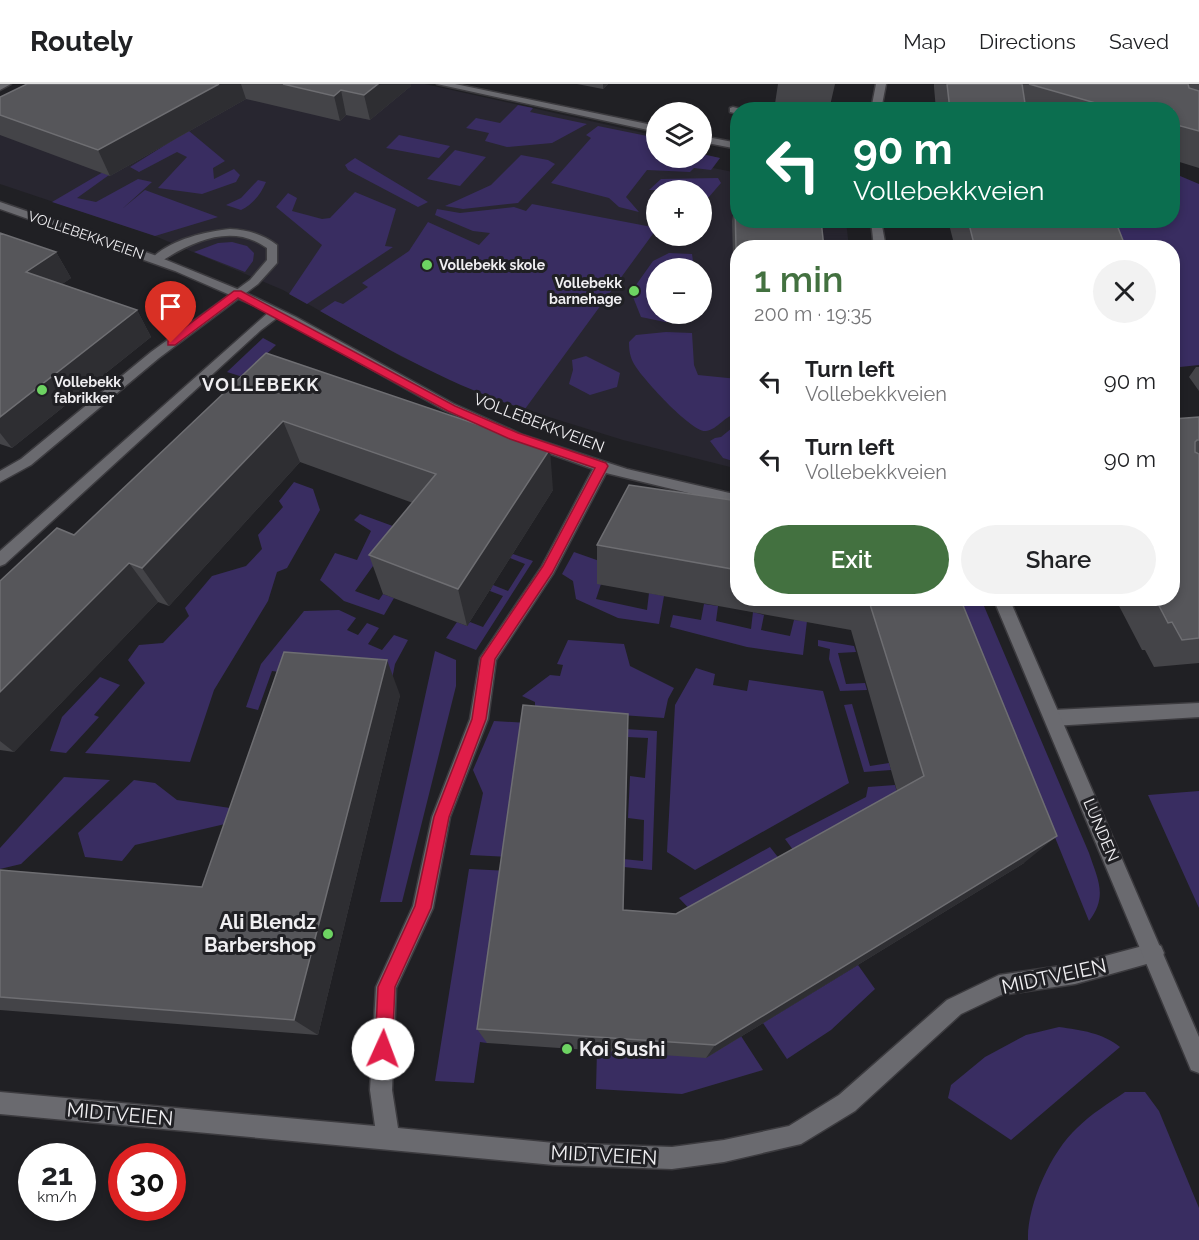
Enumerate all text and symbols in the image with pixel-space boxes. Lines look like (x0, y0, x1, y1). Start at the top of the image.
text: Routely (30, 25, 133, 58)
text: Map (903, 29, 946, 54)
text: Directions (979, 29, 1076, 54)
text: Saved (1109, 29, 1169, 54)
map controls (646, 102, 712, 324)
button: layers (646, 102, 712, 168)
text: 90 m (853, 125, 953, 174)
icon: left (754, 126, 832, 204)
text: Vollebekkveien (853, 175, 1045, 206)
button: + (646, 180, 712, 246)
street label: VOLLEBEKKVEIEN (26, 208, 146, 262)
place label: Vollebekk skole (439, 257, 546, 273)
marker: Vollebekk skole (420, 258, 434, 272)
button: − (646, 258, 712, 324)
text: 1 min (754, 258, 843, 300)
button: close (1093, 260, 1156, 323)
place label: Vollebekk barnehage (549, 275, 623, 307)
pin (145, 281, 196, 343)
marker: Vollebekk barnehage (627, 284, 641, 298)
icon: arrive (154, 290, 187, 323)
text: 200 m · 19:35 (754, 302, 872, 326)
text: Turn left (805, 356, 895, 382)
icon: left (754, 365, 787, 398)
text: 90 m (1104, 368, 1156, 394)
place label: Vollebekk fabrikker (54, 374, 121, 406)
district label: VOLLEBEKK (202, 374, 320, 395)
text: Vollebekkveien (805, 382, 947, 406)
marker: Vollebekk fabrikker (35, 383, 49, 397)
street label: VOLLEBEKKVEIEN (471, 389, 607, 457)
text: Turn left (805, 434, 895, 460)
icon: left (754, 443, 787, 476)
text: 90 m (1104, 446, 1156, 472)
text: Vollebekkveien (805, 460, 947, 484)
button: Exit (754, 525, 949, 594)
button: Share (961, 525, 1156, 594)
street label: LUNDEN (1079, 796, 1123, 864)
place label: Ali Blendz Barbershop (204, 910, 316, 957)
marker: Ali Blendz Barbershop (321, 927, 335, 941)
street label: MIDTVEIEN (999, 953, 1109, 999)
position arrow (351, 1017, 415, 1081)
place label: Koi Sushi (579, 1037, 665, 1061)
marker: Koi Sushi (560, 1042, 574, 1056)
street label: MIDTVEIEN (66, 1097, 174, 1131)
street label: MIDTVEIEN (550, 1140, 658, 1170)
speed limit sign: 30 (108, 1143, 186, 1221)
text: 21 (41, 1157, 73, 1192)
text: km/h (37, 1188, 77, 1206)

